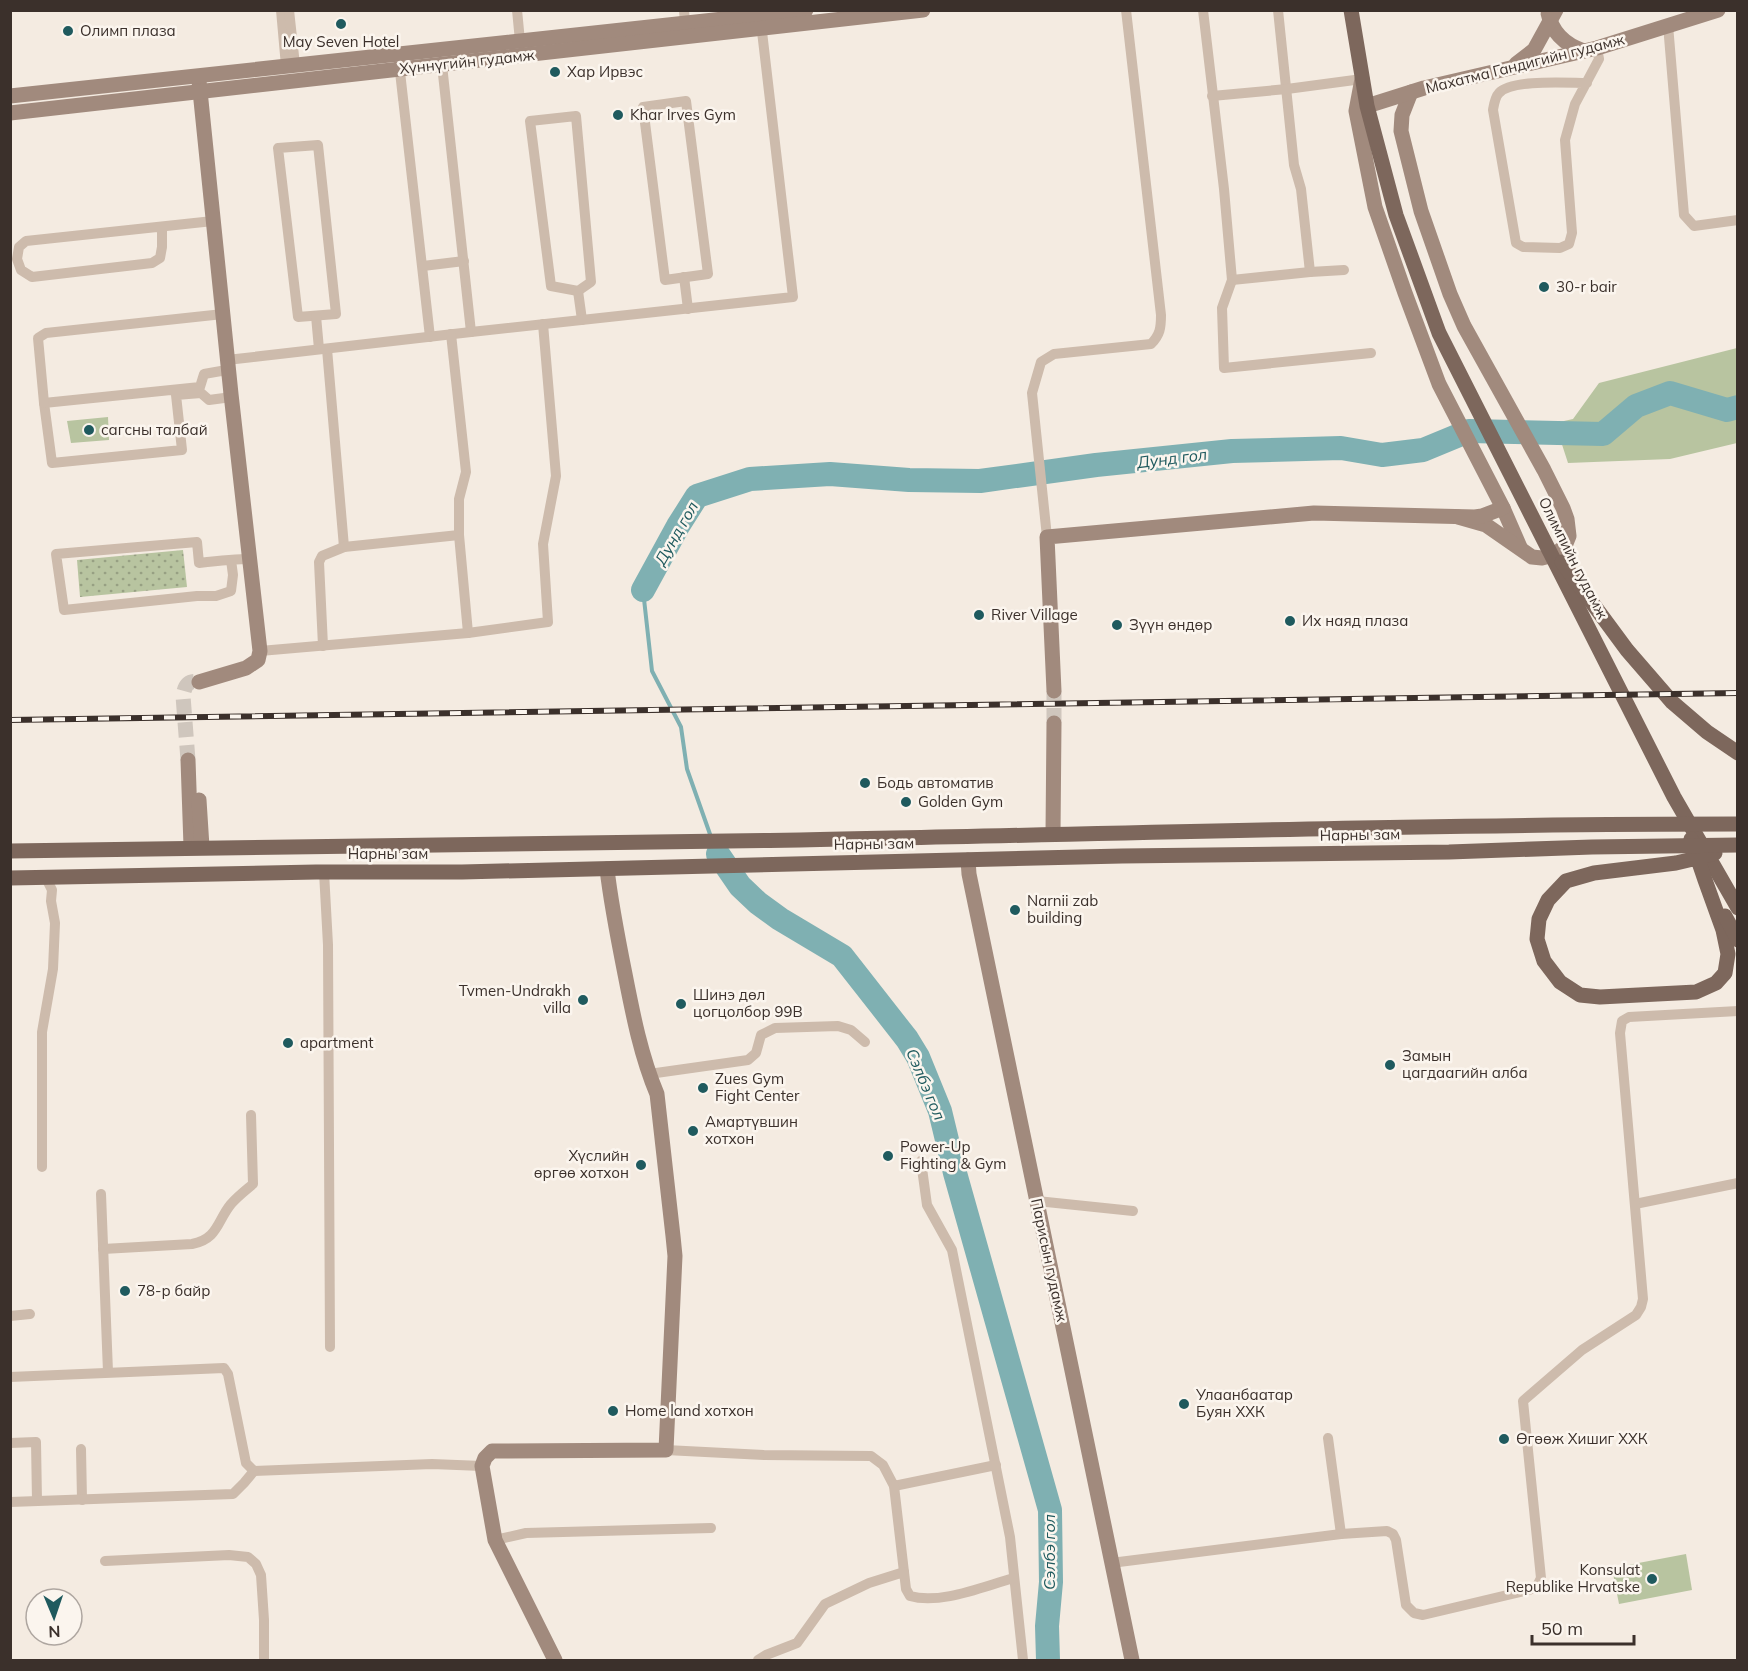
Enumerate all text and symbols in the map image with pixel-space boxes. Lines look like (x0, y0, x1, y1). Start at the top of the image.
marker: May Seven Hotel (334, 17, 348, 31)
place label: Олимп плаза (80, 21, 176, 40)
marker: Олимп плаза (61, 24, 75, 38)
street label: Махатма Гандигийн гудамж (1424, 29, 1627, 97)
place label: May Seven Hotel (283, 32, 399, 51)
street label: Хүннүгийн гудамж (398, 45, 536, 78)
place label: Хар Ирвэс (567, 62, 643, 81)
marker: Хар Ирвэс (548, 65, 562, 79)
place label: Khar Irves Gym (630, 105, 736, 124)
marker: Khar Irves Gym (611, 108, 625, 122)
place label: 30-r bair (1556, 277, 1617, 296)
marker: 30-r bair (1537, 280, 1551, 294)
place label: сагсны талбай (101, 420, 208, 439)
marker: сагсны талбай (82, 423, 96, 437)
water label: Дунд гол (1135, 444, 1208, 472)
street label: Олимпийн гудамж (1535, 494, 1613, 623)
water label: Дунд гол (649, 498, 702, 569)
place label: River Village (991, 605, 1078, 624)
marker: River Village (972, 608, 986, 622)
place label: Их наяд плаза (1302, 611, 1408, 630)
marker: Их наяд плаза (1283, 614, 1297, 628)
place label: Зүүн өндөр (1129, 615, 1212, 634)
marker: Зүүн өндөр (1110, 618, 1124, 632)
place label: Бодь автоматив (877, 773, 994, 792)
marker: Бодь автоматив (858, 776, 872, 790)
place label: Golden Gym (918, 792, 1003, 811)
marker: Golden Gym (899, 795, 913, 809)
street label: Нарны зам (1319, 824, 1401, 845)
street label: Нарны зам (833, 833, 915, 854)
street label: Нарны зам (348, 844, 428, 863)
place label: Narnii zab building (1027, 891, 1098, 927)
marker: Narnii zab building (1008, 903, 1022, 917)
place label: Tvmen-Undrakh villa (459, 981, 571, 1017)
place label: Шинэ дөл цогцолбор 99В (693, 985, 803, 1021)
marker: Tvmen-Undrakh villa (576, 993, 590, 1007)
marker: Шинэ дөл цогцолбор 99В (674, 997, 688, 1011)
place label: apartment (300, 1033, 373, 1052)
marker: apartment (281, 1036, 295, 1050)
water label: Сэлбэ гол (902, 1045, 950, 1123)
place label: Замын цагдаагийн алба (1402, 1046, 1528, 1082)
marker: Замын цагдаагийн алба (1383, 1058, 1397, 1072)
place label: Zues Gym Fight Center (715, 1069, 800, 1105)
marker: Zues Gym Fight Center (696, 1081, 710, 1095)
place label: Амартүвшин хотхон (705, 1112, 798, 1148)
marker: Амартүвшин хотхон (686, 1124, 700, 1138)
place label: Power-Up Fighting & Gym (900, 1137, 1007, 1173)
place label: Хүслийн өргөө хотхон (534, 1146, 629, 1182)
marker: Power-Up Fighting & Gym (881, 1149, 895, 1163)
marker: Хүслийн өргөө хотхон (634, 1158, 648, 1172)
street label: Парисын гудамж (1027, 1197, 1072, 1324)
place label: 78-р байр (137, 1281, 210, 1300)
marker: 78-р байр (118, 1284, 132, 1298)
place label: Улаанбаатар Буян ХХК (1195, 1385, 1293, 1421)
marker: Улаанбаатар Буян ХХК (1177, 1397, 1191, 1411)
place label: Home land хотхон (625, 1401, 754, 1420)
marker: Home land хотхон (606, 1404, 620, 1418)
place label: Өгөөж Хишиг ХХК (1516, 1429, 1648, 1448)
marker: Өгөөж Хишиг ХХК (1497, 1432, 1511, 1446)
water label: Сэлбэ гол (1039, 1514, 1059, 1590)
place label: Konsulat Republike Hrvatske (1506, 1560, 1640, 1596)
marker: Konsulat Republike Hrvatske (1645, 1572, 1659, 1586)
north arrow (24, 1587, 84, 1647)
scale bar (1532, 1608, 1634, 1646)
text: 50 m (1541, 1617, 1583, 1640)
text: N (48, 1622, 61, 1642)

